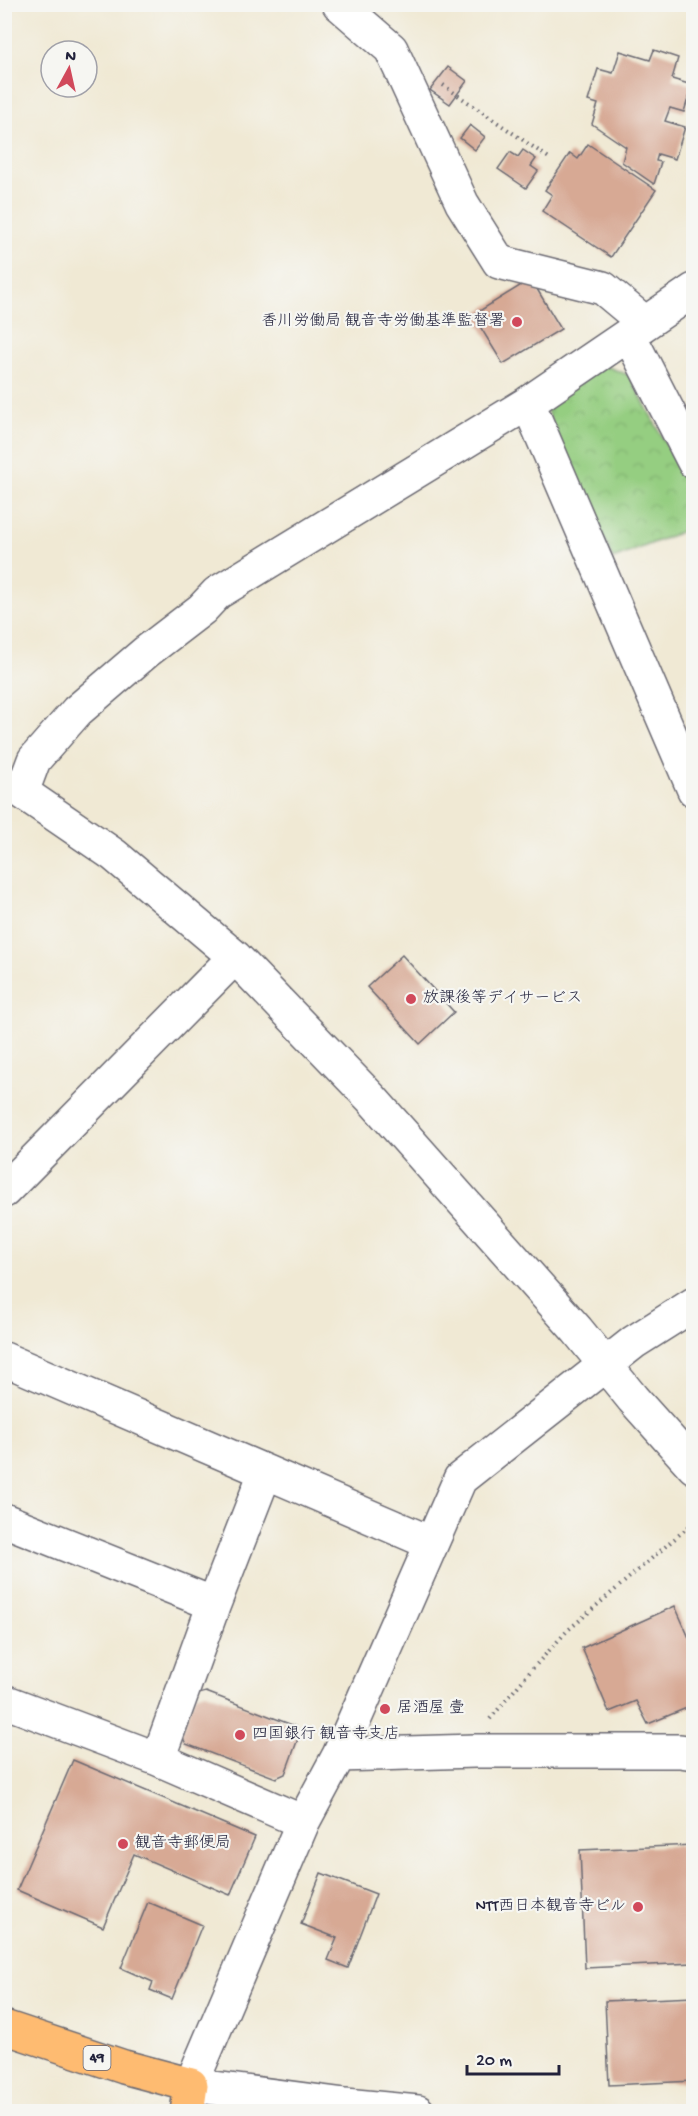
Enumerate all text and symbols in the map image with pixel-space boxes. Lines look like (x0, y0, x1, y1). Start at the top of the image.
north arrow (39, 39, 99, 99)
text: N (64, 47, 78, 68)
place label: 香川労働局 観音寺労働基準監督署 (261, 311, 505, 332)
marker: 香川労働局 観音寺労働基準監督署 (510, 315, 524, 329)
place label: 放課後等デイサービス (423, 988, 582, 1009)
marker: 放課後等デイサービス (404, 992, 418, 1006)
place label: 居酒屋 壹 (397, 1698, 465, 1719)
marker: 居酒屋 壹 (378, 1702, 392, 1716)
place label: 四国銀行 観音寺支店 (252, 1724, 400, 1745)
marker: 四国銀行 観音寺支店 (233, 1728, 247, 1742)
place label: 観音寺郵便局 (135, 1834, 231, 1854)
marker: 観音寺郵便局 (116, 1837, 130, 1851)
place label: NTT西日本観音寺ビル (476, 1897, 626, 1917)
marker: NTT西日本観音寺ビル (631, 1900, 645, 1914)
scale bar (467, 2038, 558, 2076)
road number: 49 (84, 2046, 110, 2070)
text: 20 m (476, 2051, 512, 2072)

